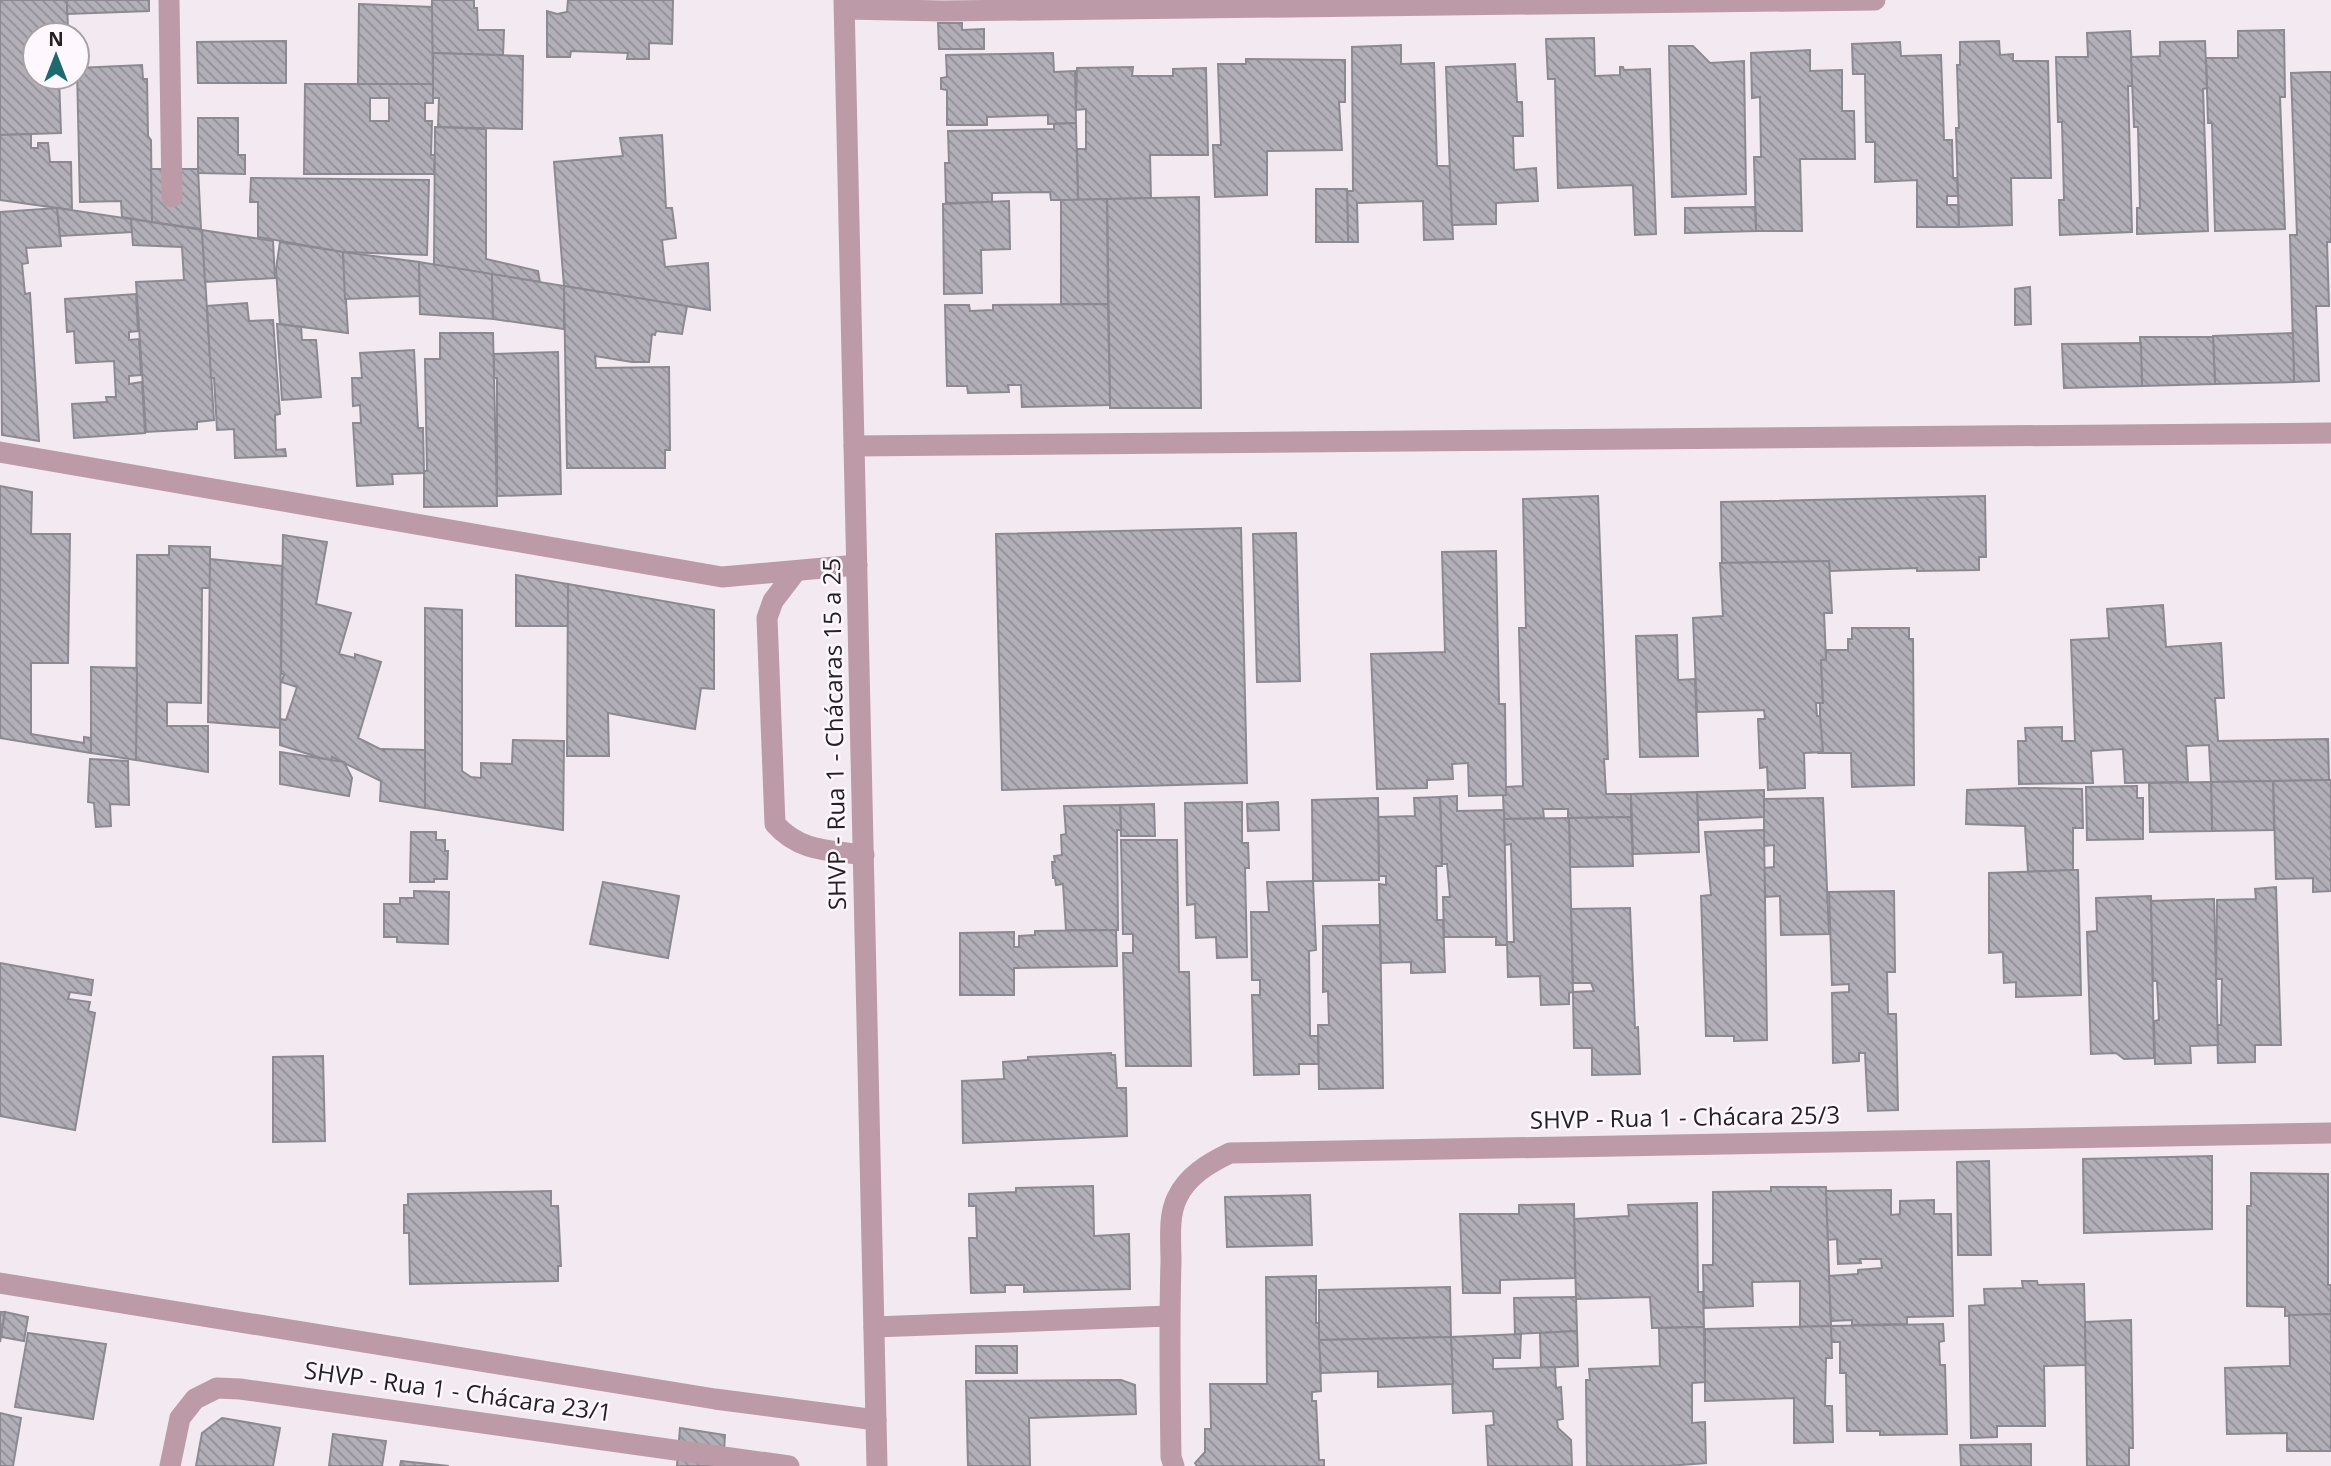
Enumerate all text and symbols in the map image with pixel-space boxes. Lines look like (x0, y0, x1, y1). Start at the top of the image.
north arrow (21, 21, 91, 91)
text: N (48, 26, 64, 52)
street label: SHVP - Rua 1 - Chácaras 15 a 25 (814, 558, 853, 910)
street label: SHVP - Rua 1 - Chácara 25/3 (1530, 1097, 1840, 1136)
street label: SHVP - Rua 1 - Chácara 23/1 (302, 1353, 614, 1428)

